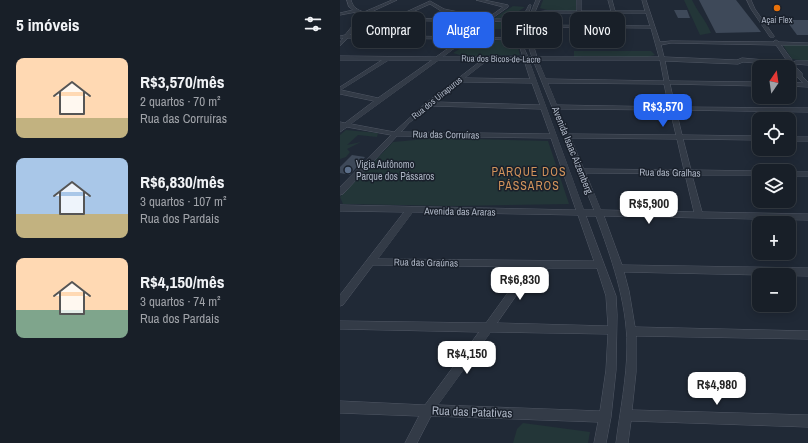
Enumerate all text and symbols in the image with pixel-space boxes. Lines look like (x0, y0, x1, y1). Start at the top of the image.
marker: Açaí Flex (772, 3, 782, 13)
chip: Comprar (352, 12, 425, 48)
chip: Alugar (433, 12, 494, 48)
chip: Filtros (502, 12, 562, 48)
chip: Novo (570, 12, 625, 48)
text: 5 imóveis (16, 13, 80, 36)
icon: filters (302, 13, 324, 35)
place label: Açaí Flex (761, 14, 793, 26)
street label: Rua dos Bicos-de-Lacre (461, 52, 541, 66)
north arrow (752, 60, 796, 104)
map controls (752, 60, 796, 312)
text: R$3,570/mês (140, 70, 224, 93)
icon: home (48, 74, 96, 122)
street label: Rua dos Uirapurus (409, 74, 465, 122)
text: 2 quartos · 70 m² (140, 93, 221, 110)
pin: R$3,570 (626, 94, 700, 128)
text: R$3,570 (643, 98, 683, 115)
street label: Avenida Isaac Aizemberg (549, 104, 596, 196)
text: Rua das Corruíras (140, 110, 227, 127)
button: locate (752, 112, 796, 156)
street label: Rua das Corruíras (412, 127, 480, 142)
place label: Vigia Autônomo Parque dos Pássaros (356, 158, 434, 183)
district label: PARQUE DOS PÁSSAROS (492, 164, 566, 194)
button: layers (752, 164, 796, 208)
marker: Vigia Autônomo Parque dos Pássaros (343, 165, 353, 175)
street label: Rua das Gralhas (639, 165, 701, 180)
text: R$6,830/mês (140, 170, 224, 193)
icon: home (48, 174, 96, 222)
pin: R$5,900 (612, 191, 686, 225)
text: 3 quartos · 107 m² (140, 193, 227, 210)
text: R$5,900 (629, 195, 669, 212)
street label: Avenida das Araras (423, 204, 496, 219)
text: Rua dos Pardais (140, 210, 219, 227)
button: + (752, 216, 796, 260)
street label: Rua das Graúnas (394, 255, 458, 270)
pin: R$6,830 (483, 267, 557, 301)
button: − (752, 268, 796, 312)
text: R$4,150/mês (140, 270, 224, 293)
text: R$6,830 (500, 271, 540, 288)
icon: home (48, 274, 96, 322)
text: 3 quartos · 74 m² (140, 293, 221, 310)
text: Rua dos Pardais (140, 310, 219, 327)
pin: R$4,150 (430, 341, 504, 375)
text: R$4,150 (447, 345, 487, 362)
pin: R$4,980 (680, 372, 754, 406)
text: R$4,980 (697, 376, 737, 393)
street label: Rua das Patativas (432, 403, 513, 421)

